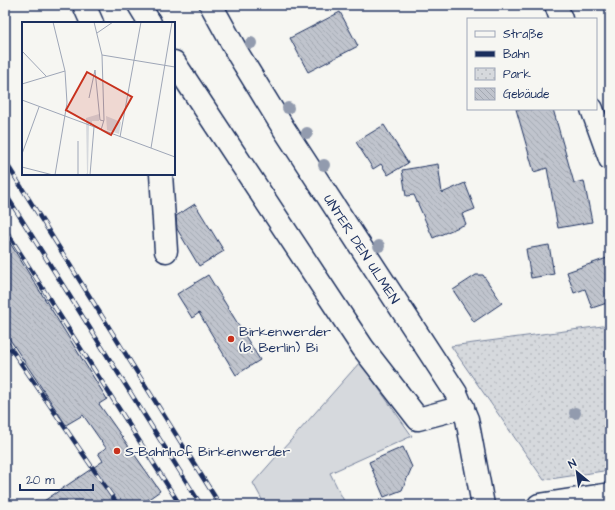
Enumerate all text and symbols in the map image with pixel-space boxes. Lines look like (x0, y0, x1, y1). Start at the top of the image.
legend (467, 18, 597, 110)
inset map (22, 22, 175, 175)
text: Straße (503, 26, 544, 43)
text: Bahn (503, 46, 530, 63)
text: Park (503, 66, 531, 83)
text: Gebäude (503, 86, 550, 103)
street label: UNTER DEN ULMEN (318, 191, 405, 308)
place label: Birkenwerder (b. Berlin) Bi (239, 322, 331, 358)
marker: Birkenwerder (b. Berlin) Bi (226, 334, 236, 344)
place label: S-Bahnhof Birkenwerder (125, 442, 290, 462)
marker: S-Bahnhof Birkenwerder (112, 446, 122, 456)
north arrow (557, 452, 597, 492)
text: N (566, 455, 579, 472)
scale bar (20, 466, 93, 492)
text: 20 m (26, 472, 55, 489)

